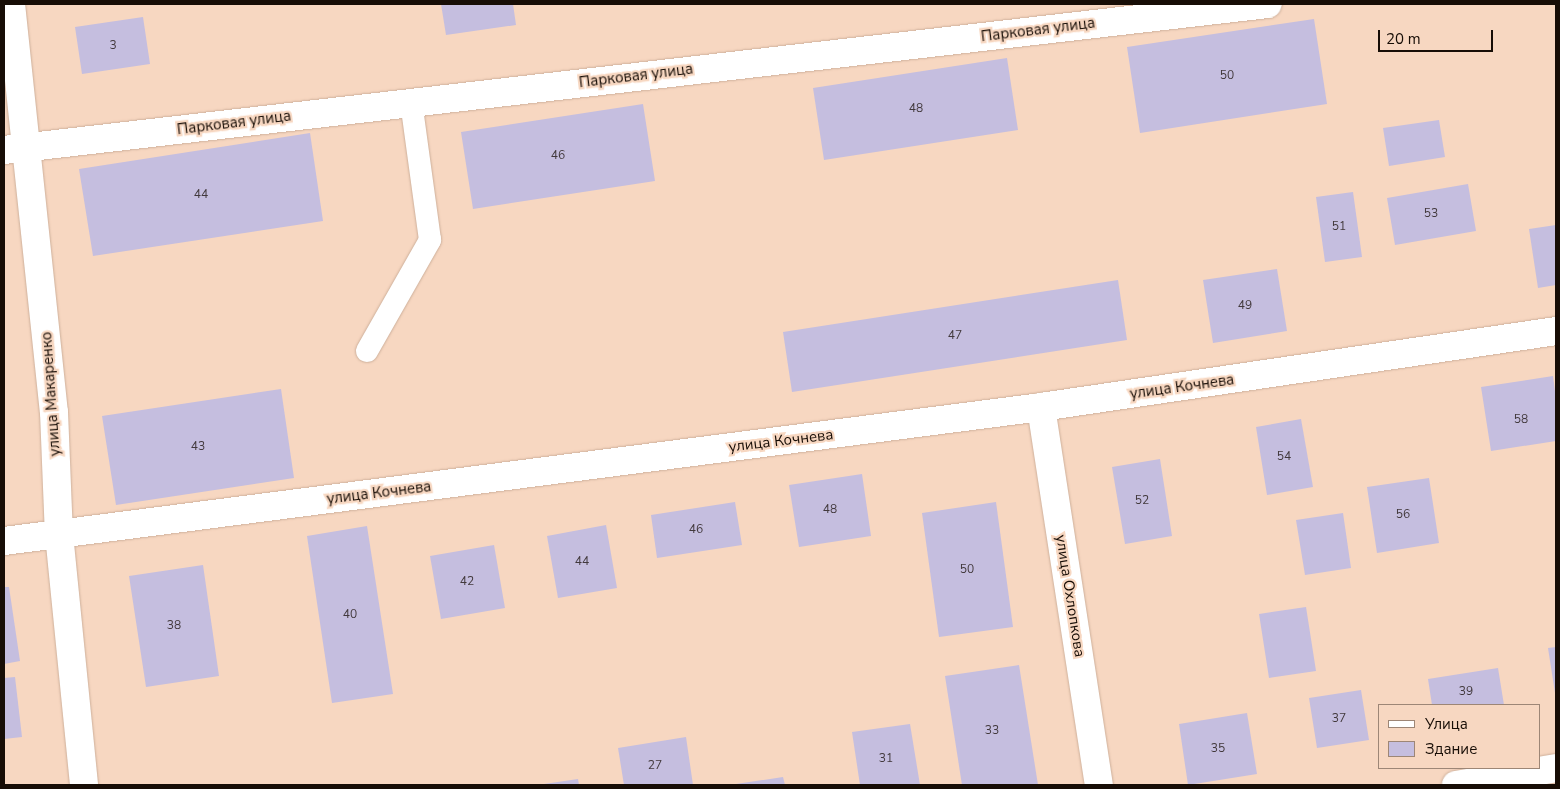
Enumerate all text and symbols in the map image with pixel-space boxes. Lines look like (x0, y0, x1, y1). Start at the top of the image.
street label: Парковая улица (980, 14, 1096, 46)
scale bar (1380, 20, 1495, 52)
text: 20 m (1386, 29, 1421, 49)
house number: 3 (109, 39, 117, 53)
street label: Парковая улица (578, 60, 694, 92)
house number: 50 (1220, 69, 1234, 83)
house number: 48 (909, 102, 923, 116)
street label: Парковая улица (176, 107, 292, 139)
house number: 46 (551, 149, 565, 163)
house number: 44 (194, 188, 208, 202)
house number: 53 (1424, 207, 1438, 221)
house number: 51 (1332, 220, 1346, 234)
house number: 49 (1238, 299, 1252, 313)
house number: 47 (948, 329, 962, 343)
street label: улица Макаренко (38, 331, 64, 457)
street label: улица Кочнева (1129, 371, 1235, 403)
house number: 58 (1514, 413, 1528, 427)
street label: улица Кочнева (728, 426, 834, 456)
house number: 43 (191, 440, 205, 454)
house number: 54 (1277, 450, 1291, 464)
street label: улица Кочнева (326, 478, 432, 508)
house number: 52 (1135, 494, 1149, 508)
house number: 48 (823, 503, 837, 517)
house number: 56 (1396, 508, 1410, 522)
house number: 46 (689, 523, 703, 537)
street label: улица Охлопкова (1051, 533, 1089, 659)
house number: 44 (575, 555, 589, 569)
house number: 50 (960, 563, 974, 577)
house number: 42 (460, 575, 474, 589)
house number: 40 (343, 608, 357, 622)
house number: 38 (167, 619, 181, 633)
house number: 39 (1459, 685, 1473, 699)
legend (1378, 704, 1540, 769)
house number: 37 (1332, 712, 1346, 726)
text: Улица (1425, 714, 1468, 734)
house number: 33 (985, 724, 999, 738)
text: Здание (1425, 739, 1477, 759)
house number: 35 (1211, 742, 1225, 756)
house number: 31 (879, 752, 893, 766)
house number: 27 (648, 759, 662, 773)

